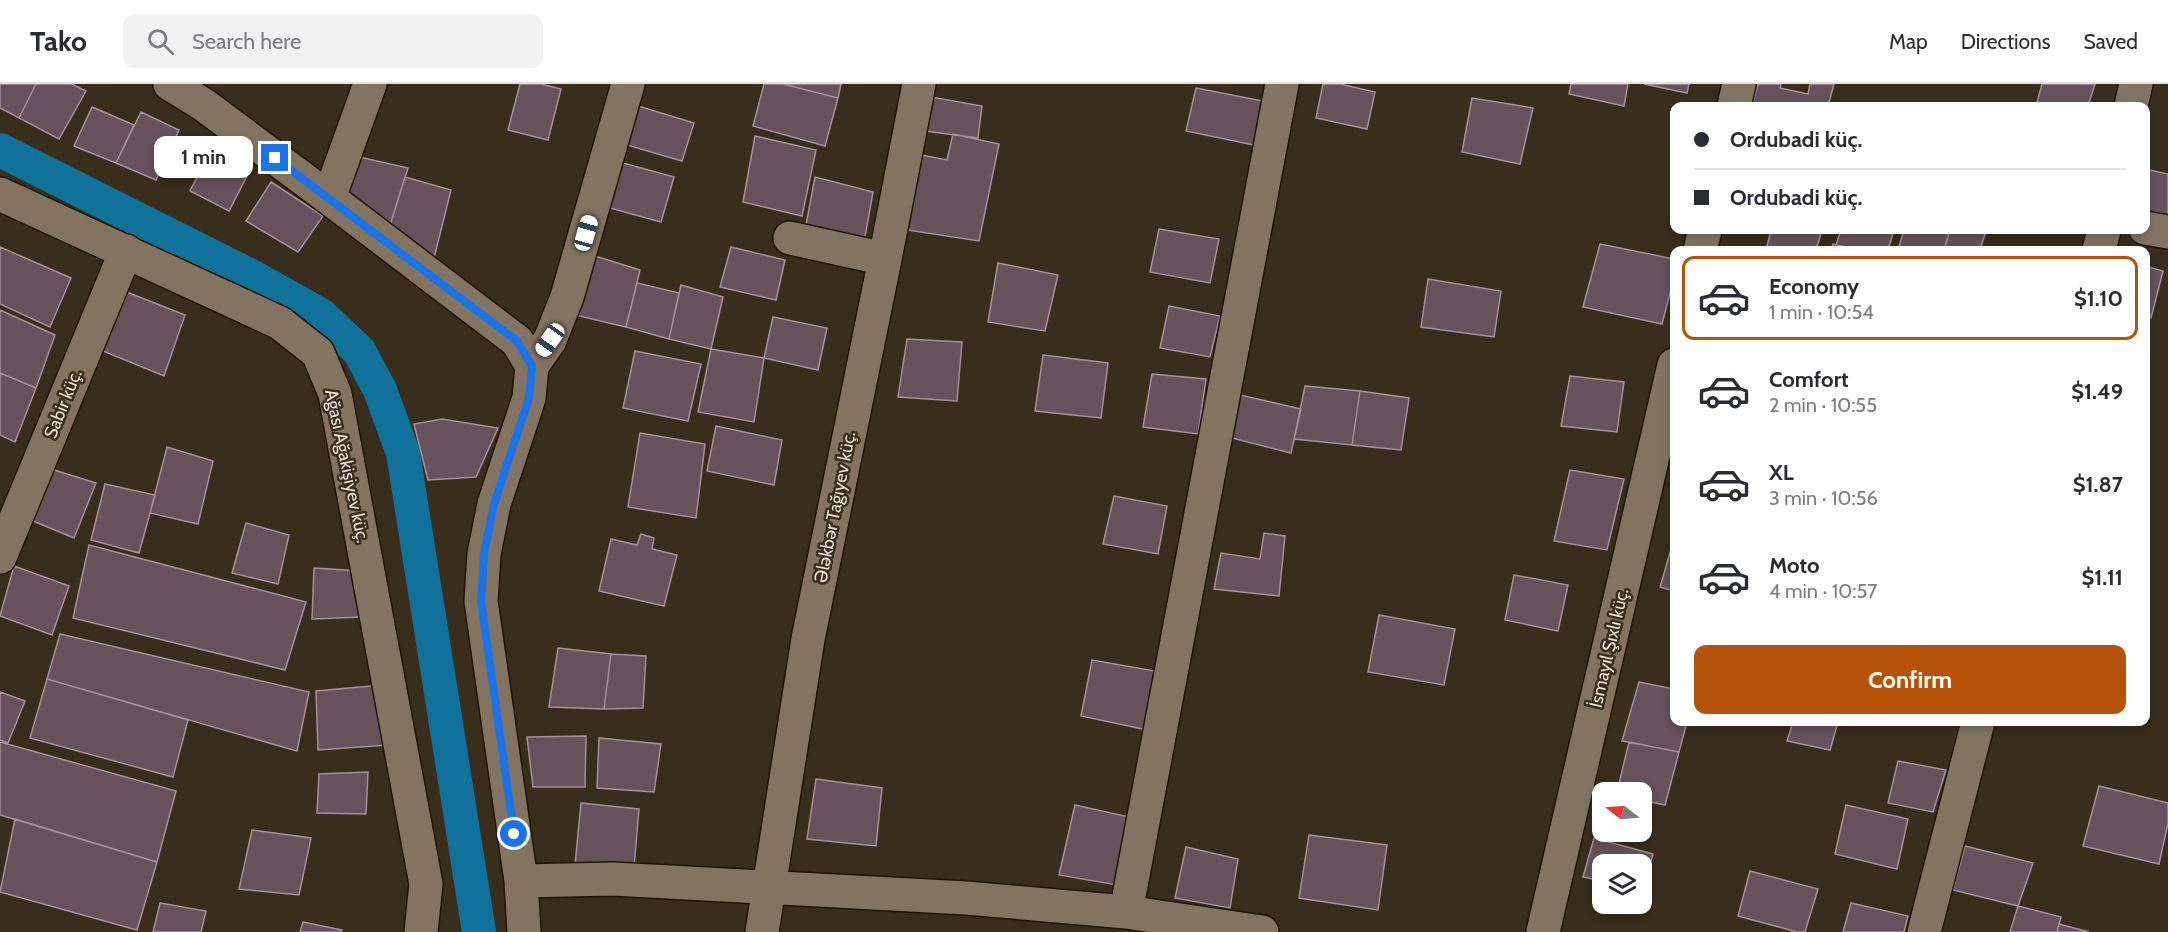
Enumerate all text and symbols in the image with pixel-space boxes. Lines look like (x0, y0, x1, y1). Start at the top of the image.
search box (123, 14, 543, 68)
text: Tako (30, 24, 87, 58)
icon: search (144, 25, 177, 58)
text: Search here (192, 28, 301, 55)
text: Map (1889, 29, 1928, 54)
text: Directions (1961, 29, 2050, 54)
text: Saved (2083, 29, 2138, 54)
text: Ordubadi küç. (1730, 126, 1862, 153)
callout: 1 min (155, 137, 254, 179)
route end (261, 144, 288, 171)
text: 1 min (181, 145, 226, 169)
text: Ordubadi küç. (1730, 184, 1862, 211)
car (572, 213, 600, 253)
icon: car (1697, 271, 1751, 325)
text: Economy (1769, 273, 1859, 300)
text: $1.10 (2074, 285, 2123, 312)
text: 1 min · 10:54 (1769, 300, 1874, 324)
car (532, 320, 568, 360)
icon: car (1697, 364, 1751, 418)
street label: Sabir küç. (39, 366, 87, 442)
text: Comfort (1769, 366, 1848, 393)
text: $1.49 (2071, 378, 2123, 405)
street label: Ağası Ağakişiyev küç. (320, 387, 374, 545)
text: 2 min · 10:55 (1769, 393, 1877, 417)
street label: Ələkbər Tağıyev küç. (810, 430, 860, 584)
icon: car (1697, 457, 1751, 511)
text: XL (1769, 459, 1794, 486)
text: $1.87 (2073, 471, 2123, 498)
text: 3 min · 10:56 (1769, 486, 1878, 510)
icon: car (1697, 550, 1751, 604)
text: Moto (1769, 552, 1820, 579)
text: $1.11 (2081, 564, 2123, 591)
text: 4 min · 10:57 (1769, 579, 1877, 603)
street label: İsmayıl Şıxlı küç. (1585, 586, 1633, 710)
button: Confirm (1694, 645, 2126, 714)
north arrow (1592, 782, 1652, 842)
map controls (1592, 782, 1652, 914)
route start (500, 820, 527, 847)
button: layers (1592, 854, 1652, 914)

